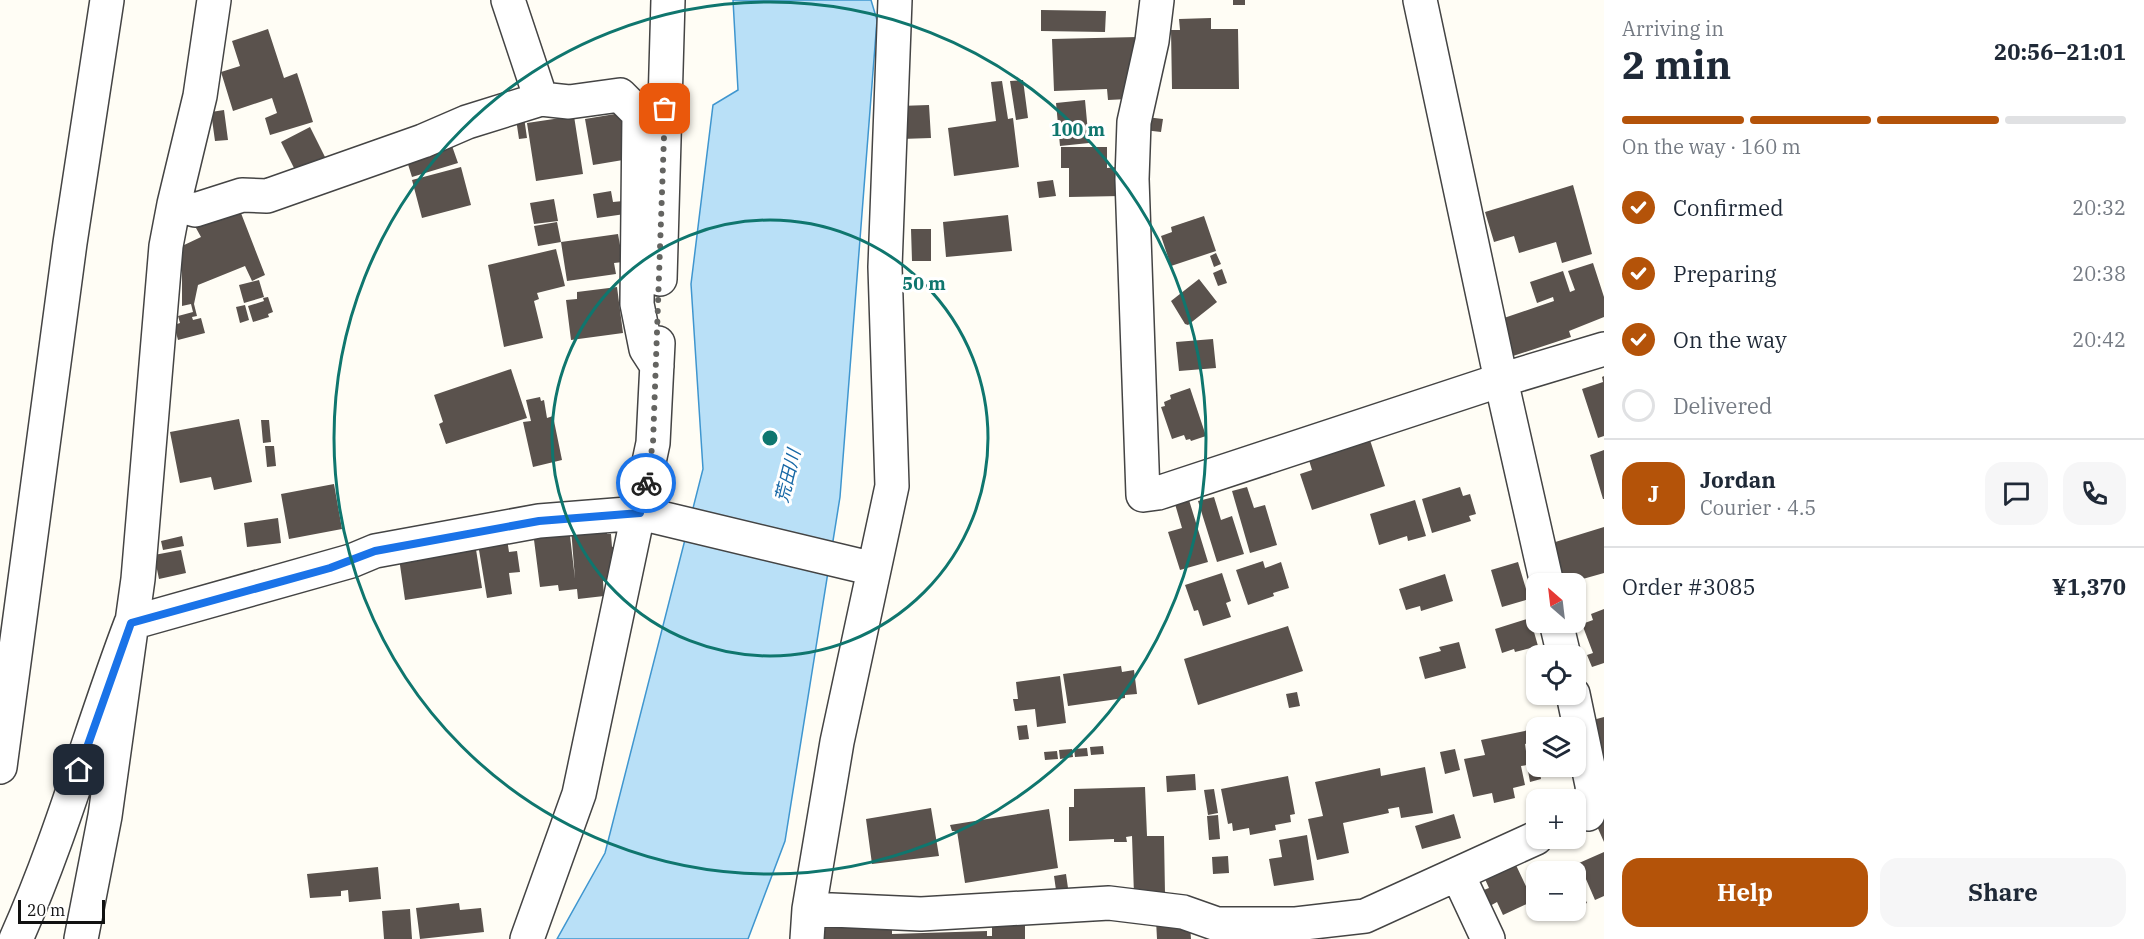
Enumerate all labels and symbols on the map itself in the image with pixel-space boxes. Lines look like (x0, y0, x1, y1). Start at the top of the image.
pin (639, 83, 690, 134)
text: 100 m (1051, 118, 1106, 141)
text: 50 m (902, 272, 946, 295)
centre of rings (760, 428, 780, 448)
water label: 荒田川 (770, 445, 806, 505)
courier (616, 453, 676, 513)
north arrow (1526, 573, 1586, 633)
pin (53, 744, 104, 795)
scale bar (18, 897, 105, 924)

